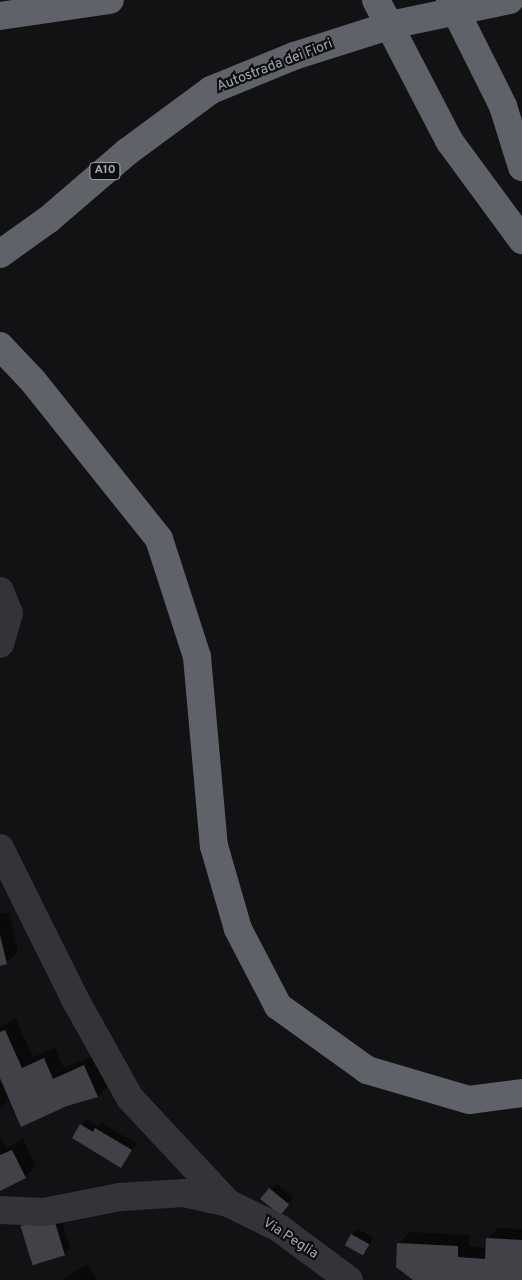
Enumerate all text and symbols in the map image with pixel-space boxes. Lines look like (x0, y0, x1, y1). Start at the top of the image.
street label: Autostrada dei Fiori (215, 36, 335, 96)
road number: A10 (89, 162, 121, 180)
street label: Via Peglia (259, 1215, 321, 1263)

